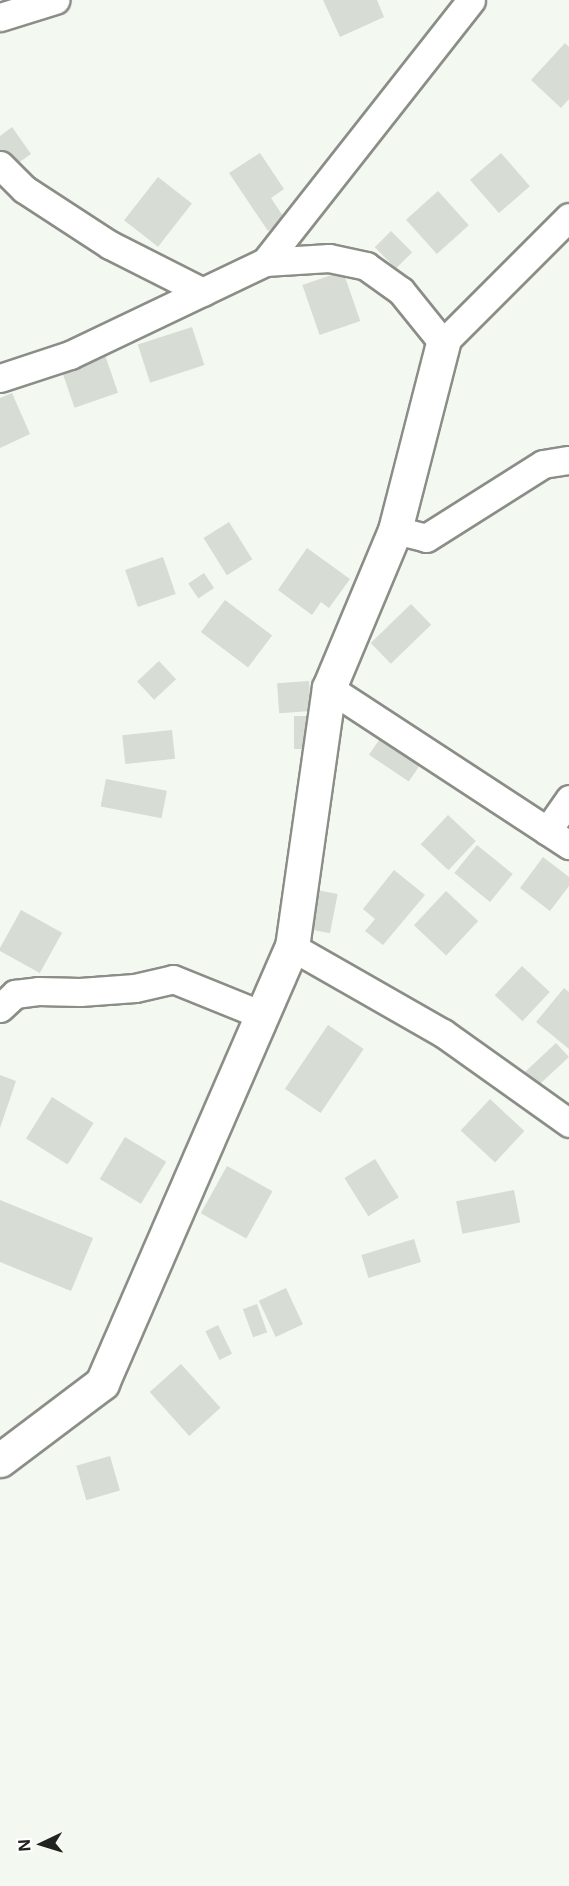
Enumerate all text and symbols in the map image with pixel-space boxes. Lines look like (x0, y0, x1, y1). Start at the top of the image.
north arrow (12, 1814, 72, 1874)
text: N (14, 1838, 34, 1852)

